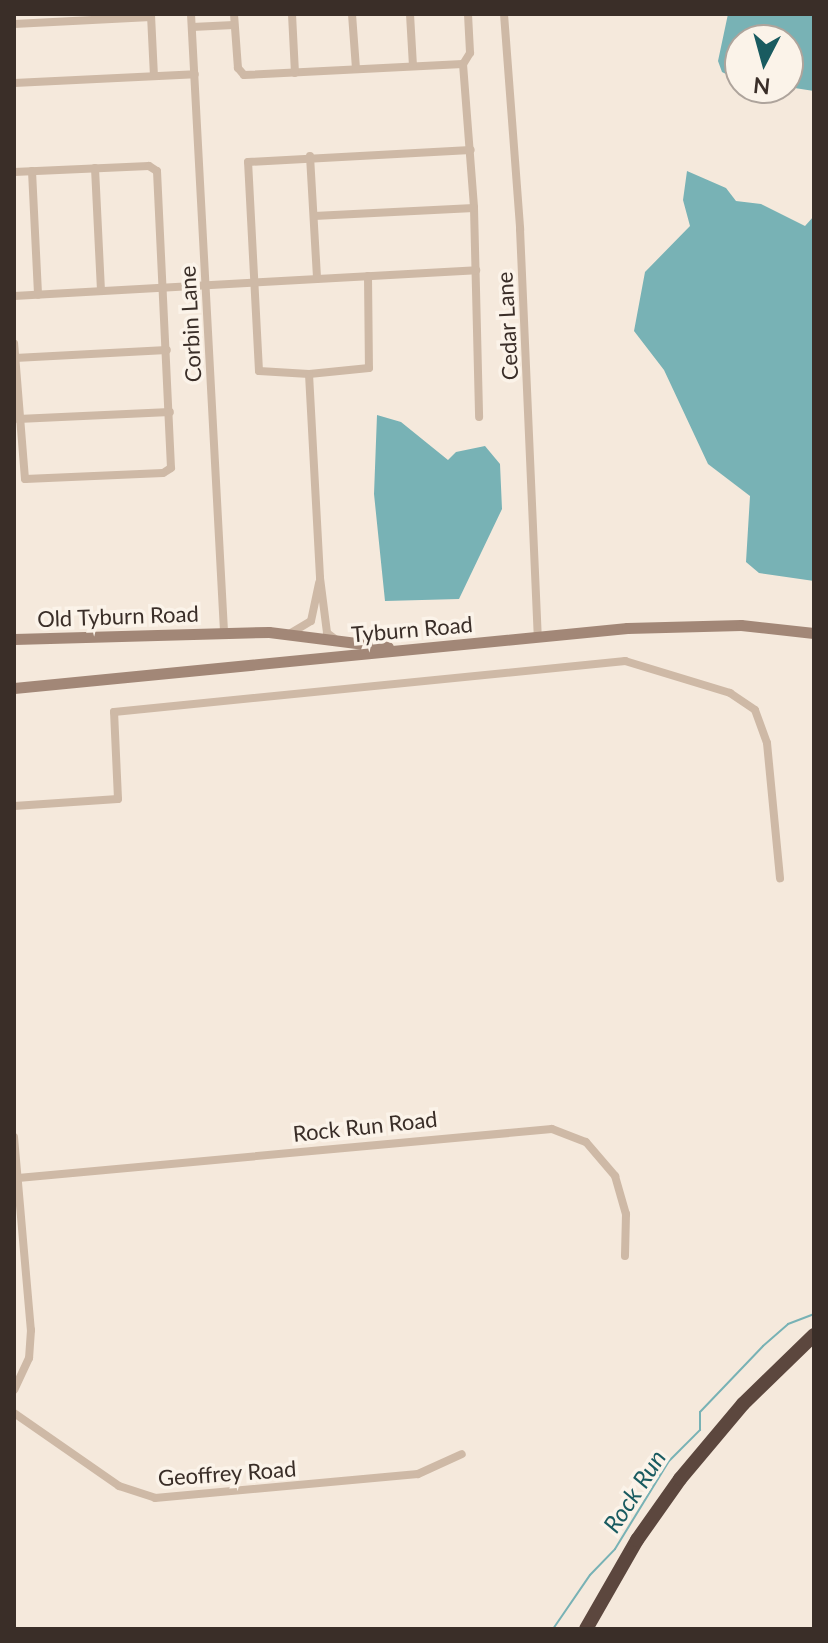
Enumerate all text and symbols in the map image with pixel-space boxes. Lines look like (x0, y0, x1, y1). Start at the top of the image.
north arrow (724, 24, 804, 104)
text: N (752, 72, 771, 101)
street label: Corbin Lane (174, 265, 206, 383)
street label: Cedar Lane (491, 271, 523, 381)
street label: Old Tyburn Road (36, 600, 200, 632)
street label: Tyburn Road (350, 611, 474, 647)
street label: Rock Run Road (291, 1105, 439, 1147)
water label: Rock Run (597, 1444, 671, 1538)
street label: Geoffrey Road (157, 1455, 297, 1491)

